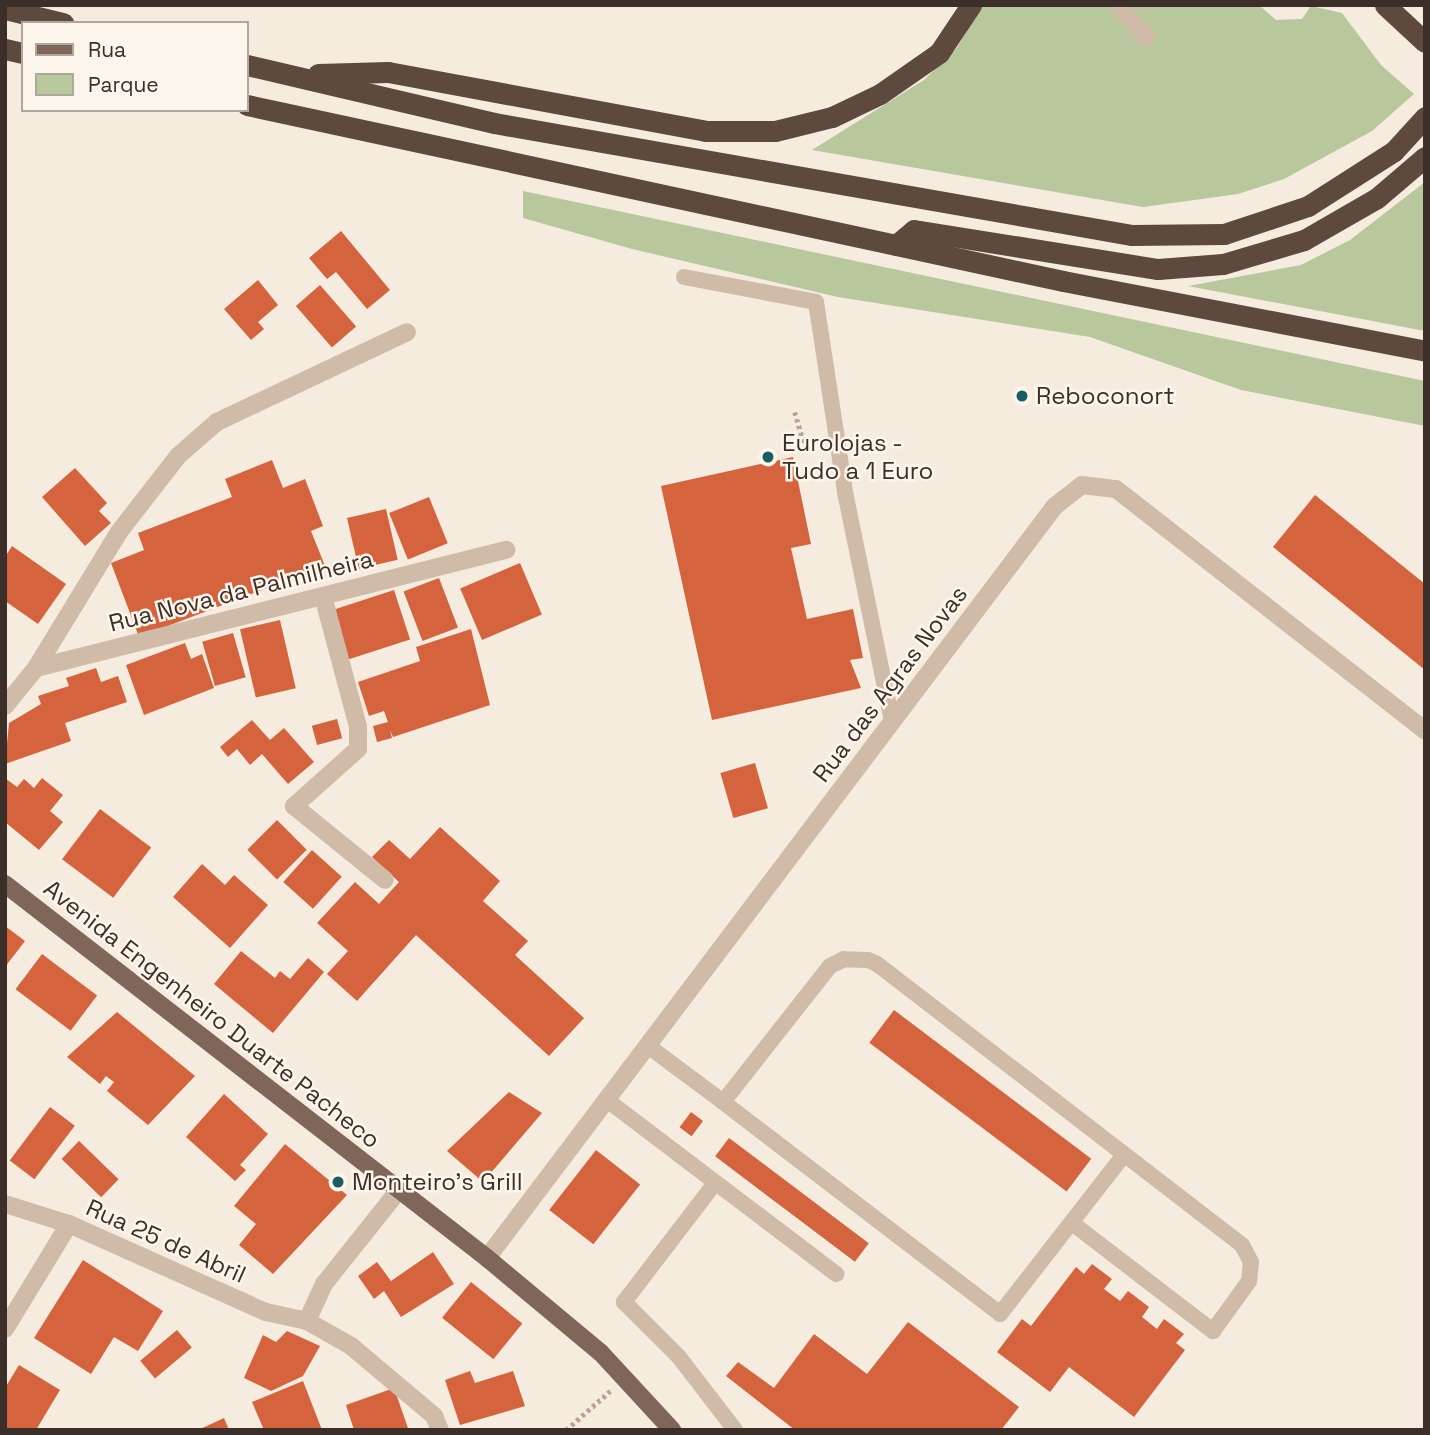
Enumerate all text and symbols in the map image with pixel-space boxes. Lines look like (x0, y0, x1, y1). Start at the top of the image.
legend (21, 21, 248, 112)
text: Rua (88, 36, 126, 63)
text: Parque (88, 71, 159, 98)
place label: Reboconort (1036, 382, 1174, 410)
marker: Reboconort (1014, 388, 1030, 404)
place label: Eurolojas - Tudo a 1 Euro (782, 429, 933, 485)
marker: Eurolojas - Tudo a 1 Euro (760, 449, 776, 465)
street label: Rua Nova da Palmilheira (106, 544, 376, 638)
street label: Rua das Agras Novas (807, 580, 973, 788)
street label: Avenida Engenheiro Duarte Pacheco (38, 874, 386, 1154)
place label: Monteiro's Grill (352, 1168, 523, 1196)
marker: Monteiro's Grill (330, 1174, 346, 1190)
street label: Rua 25 de Abril (82, 1193, 250, 1289)

